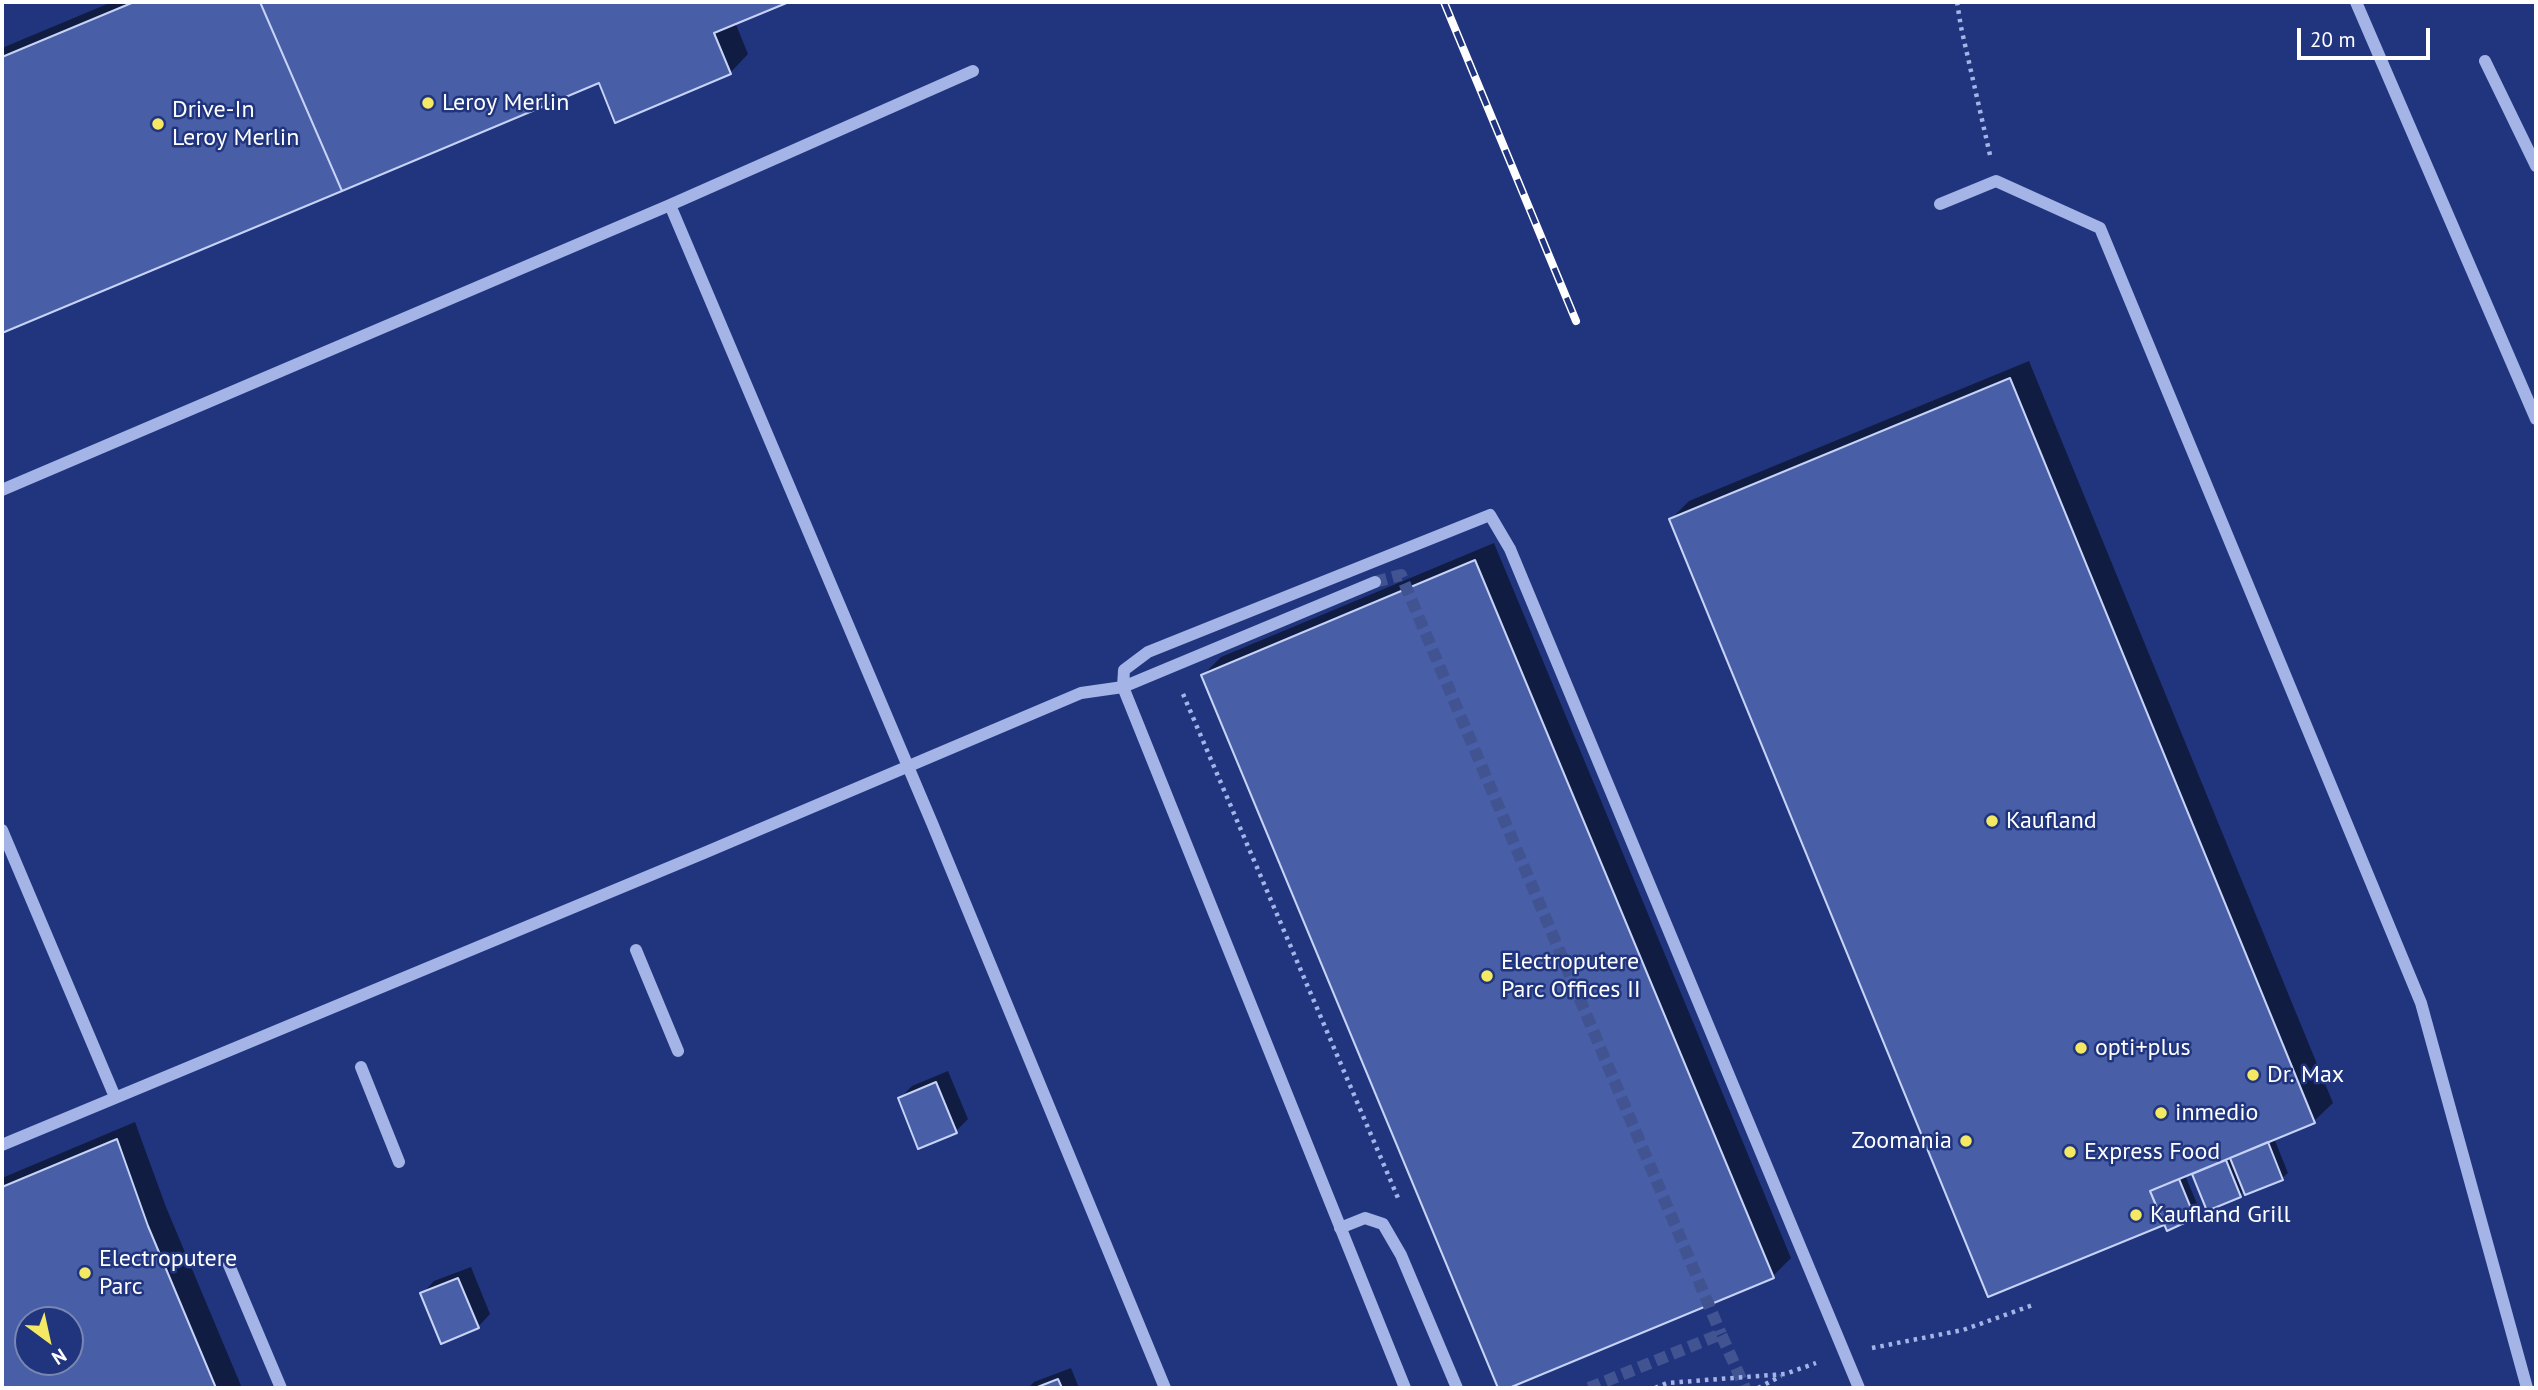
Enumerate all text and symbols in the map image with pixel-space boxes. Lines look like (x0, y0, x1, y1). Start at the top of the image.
scale bar (2300, 14, 2433, 58)
text: 20 m (2310, 26, 2356, 53)
place label: Leroy Merlin (442, 89, 569, 117)
marker: Leroy Merlin (420, 95, 436, 111)
place label: Drive-In Leroy Merlin (172, 96, 299, 152)
marker: Drive-In Leroy Merlin (150, 116, 166, 132)
place label: Kaufland (2006, 807, 2097, 835)
marker: Kaufland (1984, 813, 2000, 829)
place label: Electroputere Parc Offices II (1501, 948, 1641, 1004)
marker: Electroputere Parc Offices II (1479, 968, 1495, 984)
place label: opti+plus (2095, 1034, 2191, 1062)
marker: opti+plus (2073, 1040, 2089, 1056)
place label: Dr. Max (2267, 1061, 2344, 1089)
marker: Dr. Max (2245, 1067, 2261, 1083)
place label: inmedio (2175, 1099, 2258, 1127)
marker: inmedio (2153, 1105, 2169, 1121)
place label: Zoomania (1852, 1127, 1952, 1155)
marker: Zoomania (1958, 1133, 1974, 1149)
place label: Express Food (2084, 1138, 2220, 1166)
marker: Express Food (2062, 1144, 2078, 1160)
place label: Kaufland Grill (2150, 1201, 2290, 1229)
marker: Kaufland Grill (2128, 1207, 2144, 1223)
place label: Electroputere Parc (99, 1245, 237, 1301)
marker: Electroputere Parc (77, 1265, 93, 1281)
north arrow (14, 1306, 84, 1376)
text: N (48, 1343, 71, 1370)

